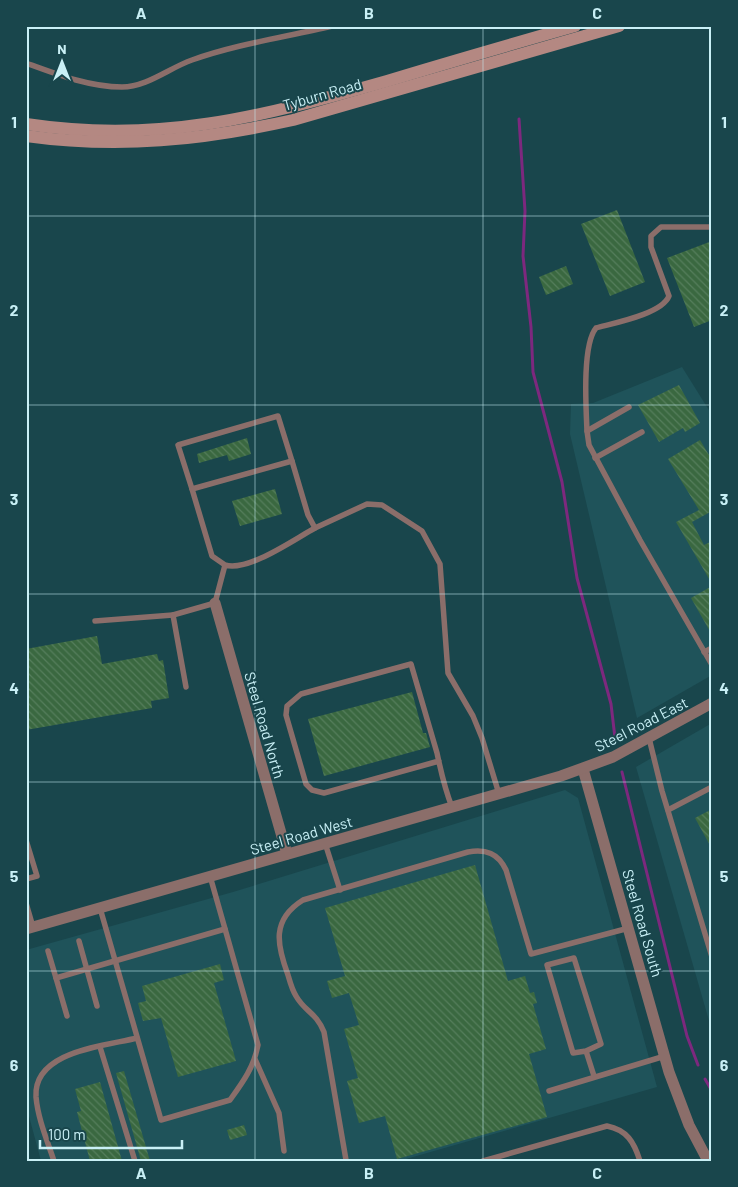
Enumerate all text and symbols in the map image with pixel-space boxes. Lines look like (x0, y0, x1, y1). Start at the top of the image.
text: A (136, 3, 147, 22)
text: B (364, 3, 374, 22)
text: C (592, 3, 602, 22)
north arrow (38, 38, 88, 88)
text: N (57, 40, 67, 57)
street label: Tyburn Road (281, 74, 363, 114)
text: 1 (11, 112, 17, 131)
text: 1 (721, 112, 727, 131)
text: 2 (10, 300, 19, 319)
text: 2 (720, 300, 729, 319)
text: 3 (10, 489, 18, 508)
text: 3 (720, 489, 728, 508)
street label: Steel Road North (241, 670, 289, 780)
text: 4 (9, 678, 19, 697)
text: 4 (719, 678, 729, 697)
street label: Steel Road East (591, 693, 691, 755)
street label: Steel Road West (248, 812, 354, 858)
text: 5 (10, 866, 19, 885)
text: 5 (720, 866, 729, 885)
street label: Steel Road South (619, 867, 667, 979)
text: 6 (10, 1055, 19, 1074)
text: 6 (720, 1055, 729, 1074)
scale bar (40, 1117, 182, 1149)
text: 100 m (48, 1125, 86, 1143)
text: A (136, 1163, 147, 1182)
text: B (364, 1163, 374, 1182)
text: C (592, 1163, 602, 1182)

